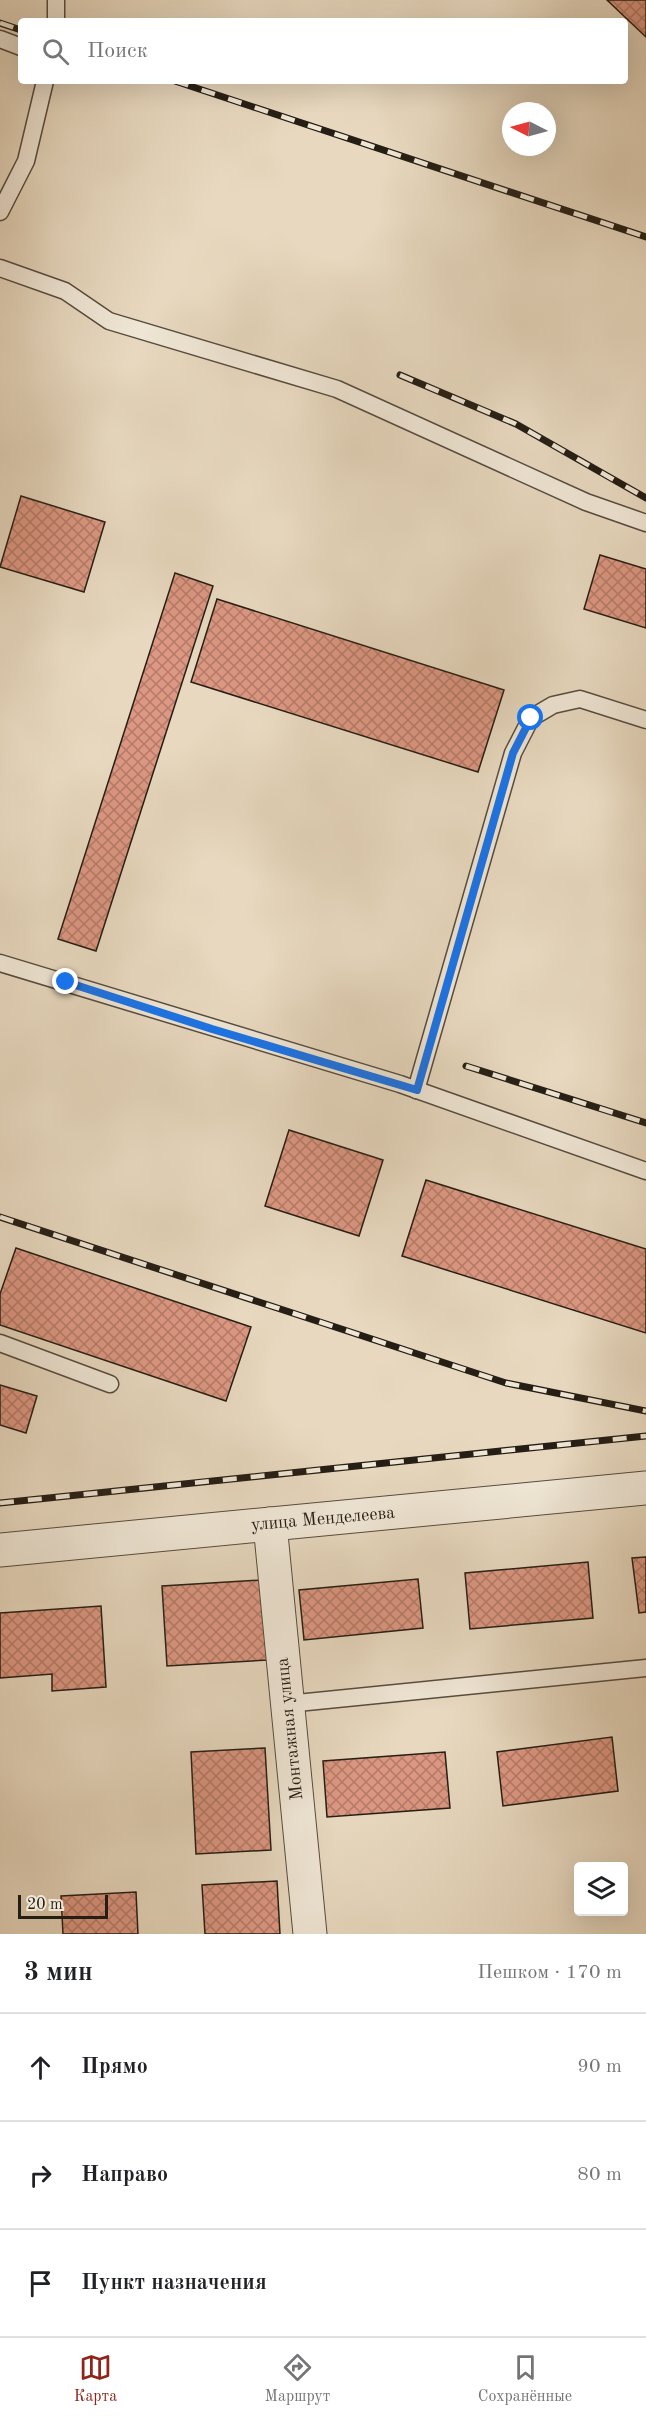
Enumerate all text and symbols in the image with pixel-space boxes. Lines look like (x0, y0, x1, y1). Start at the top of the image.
search box (18, 18, 628, 84)
icon: search (39, 35, 72, 68)
text: Поиск (87, 40, 148, 62)
north arrow (502, 102, 556, 156)
route start (517, 704, 543, 730)
route end (52, 968, 78, 994)
street label: улица Менделеева (250, 1504, 396, 1534)
street label: Монтажная улица (274, 1657, 306, 1801)
map controls (574, 1862, 628, 1916)
button: layers (574, 1862, 628, 1916)
scale bar (18, 1892, 108, 1920)
text: 20 m (27, 1897, 63, 1913)
text: 3 мин (24, 1960, 93, 1986)
text: Пешком · 170 m (477, 1963, 622, 1983)
icon: ahead (24, 2051, 57, 2084)
text: Прямо (81, 2056, 148, 2078)
text: 90 m (577, 2057, 622, 2077)
icon: right (24, 2159, 57, 2192)
text: Направо (81, 2164, 168, 2186)
text: 80 m (577, 2165, 622, 2185)
icon: arrive (24, 2267, 57, 2300)
text: Пункт назначения (81, 2272, 267, 2294)
tab: Карта (74, 2351, 117, 2407)
tab: Маршрут (265, 2351, 330, 2407)
tab: Сохранённые (478, 2351, 572, 2407)

